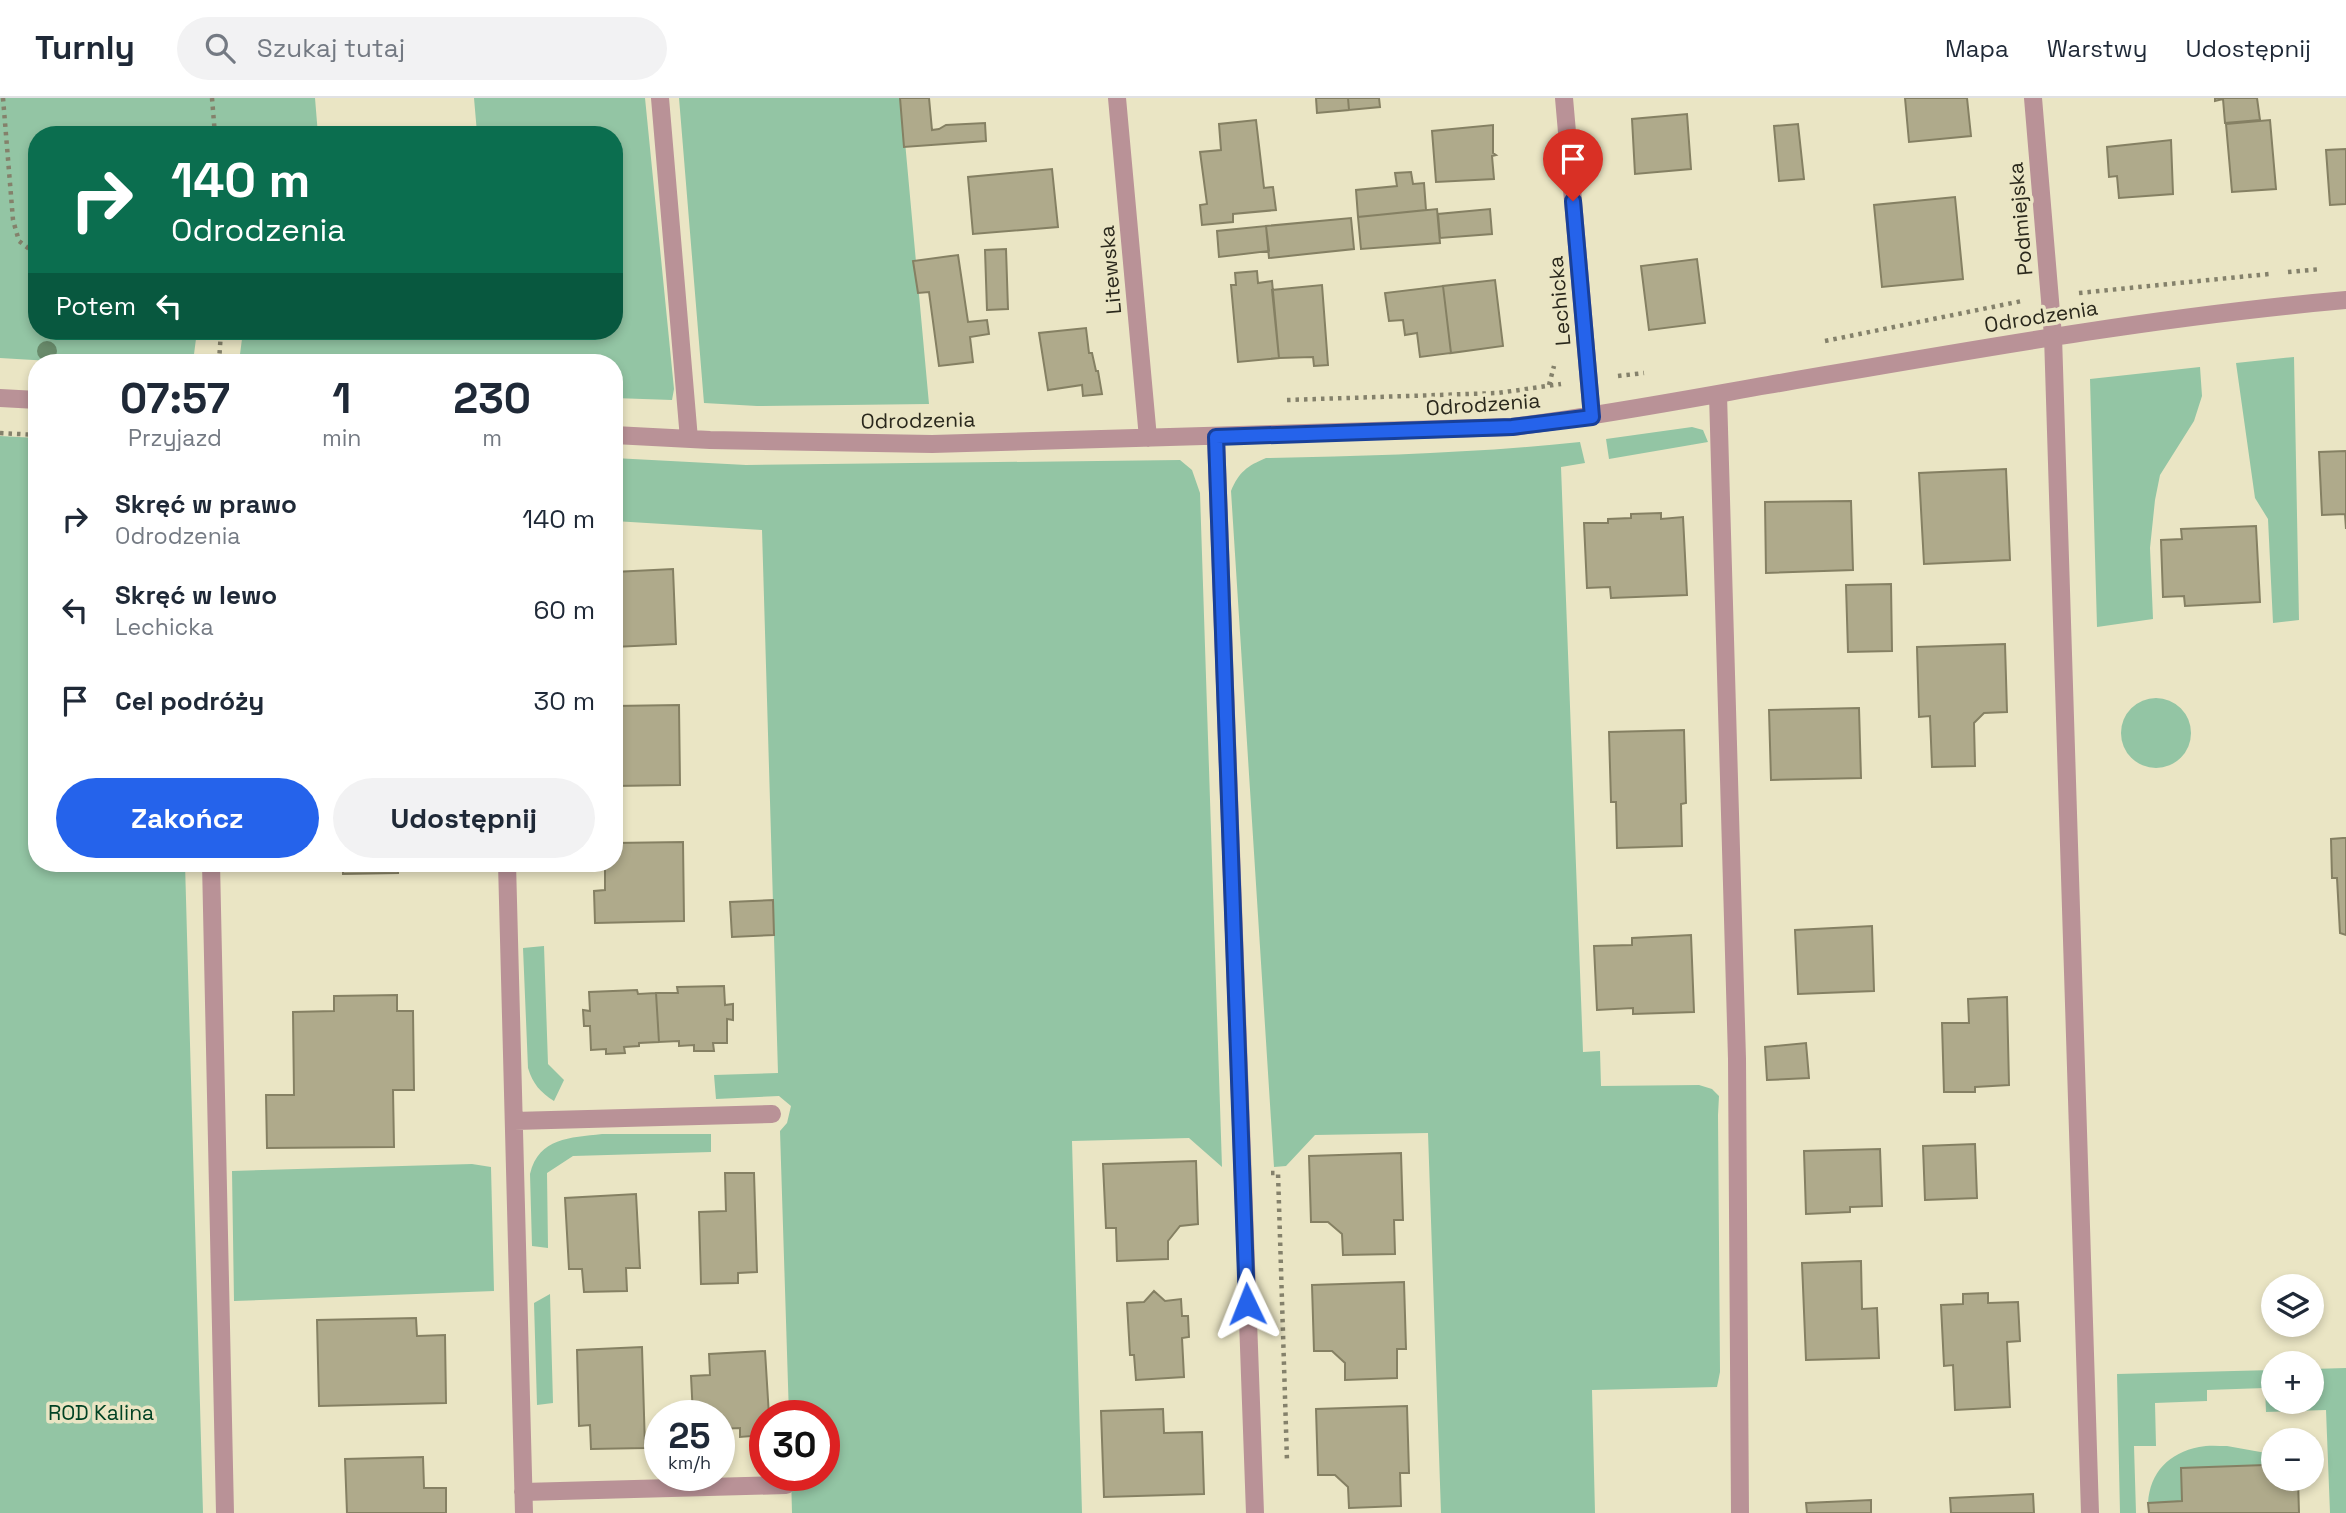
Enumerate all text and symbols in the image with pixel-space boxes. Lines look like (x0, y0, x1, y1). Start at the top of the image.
search box (177, 17, 667, 80)
text: Turnly (35, 27, 135, 69)
icon: search (201, 29, 239, 67)
text: Szukaj tutaj (257, 31, 405, 65)
text: Mapa (1945, 33, 2009, 64)
text: Warstwy (2047, 33, 2148, 64)
text: Udostępnij (2186, 33, 2311, 64)
pin (1543, 129, 1603, 201)
icon: arrive (1554, 140, 1592, 178)
text: 140 m (171, 149, 310, 211)
icon: right (56, 154, 147, 245)
street label: Podmiejska (2002, 161, 2038, 277)
text: Odrodzenia (171, 210, 346, 250)
street label: Litewska (1093, 224, 1127, 316)
street label: Lechicka (1542, 255, 1576, 347)
icon: left (150, 287, 188, 325)
text: Potem (56, 289, 136, 323)
street label: Odrodzenia (1982, 294, 2100, 338)
text: 07:57 (120, 372, 230, 425)
text: 1 (332, 372, 351, 425)
text: 230 (453, 372, 531, 425)
street label: Odrodzenia (1425, 387, 1541, 421)
street label: Odrodzenia (860, 406, 976, 434)
text: Przyjazd (128, 423, 222, 453)
text: min (322, 423, 361, 453)
text: m (482, 423, 502, 453)
text: Skręć w prawo (115, 487, 297, 521)
icon: right (56, 500, 94, 538)
text: 140 m (522, 502, 595, 536)
text: Odrodzenia (115, 521, 241, 551)
text: Skręć w lewo (115, 578, 277, 612)
icon: left (56, 591, 94, 629)
text: 60 m (533, 593, 595, 627)
text: Lechicka (115, 612, 214, 642)
icon: arrive (56, 682, 94, 720)
text: Cel podróży (115, 684, 264, 718)
text: 30 m (534, 684, 595, 718)
button: Zakończ (56, 778, 319, 858)
button: Udostępnij (333, 778, 595, 858)
position arrow (1210, 1267, 1284, 1341)
map controls (2261, 1274, 2324, 1491)
button: layers (2261, 1274, 2324, 1337)
button: + (2261, 1351, 2324, 1414)
park label: ROD Kalina (48, 1399, 154, 1426)
speed limit sign: 30 (749, 1400, 840, 1491)
text: 25 (669, 1414, 710, 1458)
button: − (2261, 1428, 2324, 1491)
text: km/h (668, 1451, 711, 1474)

